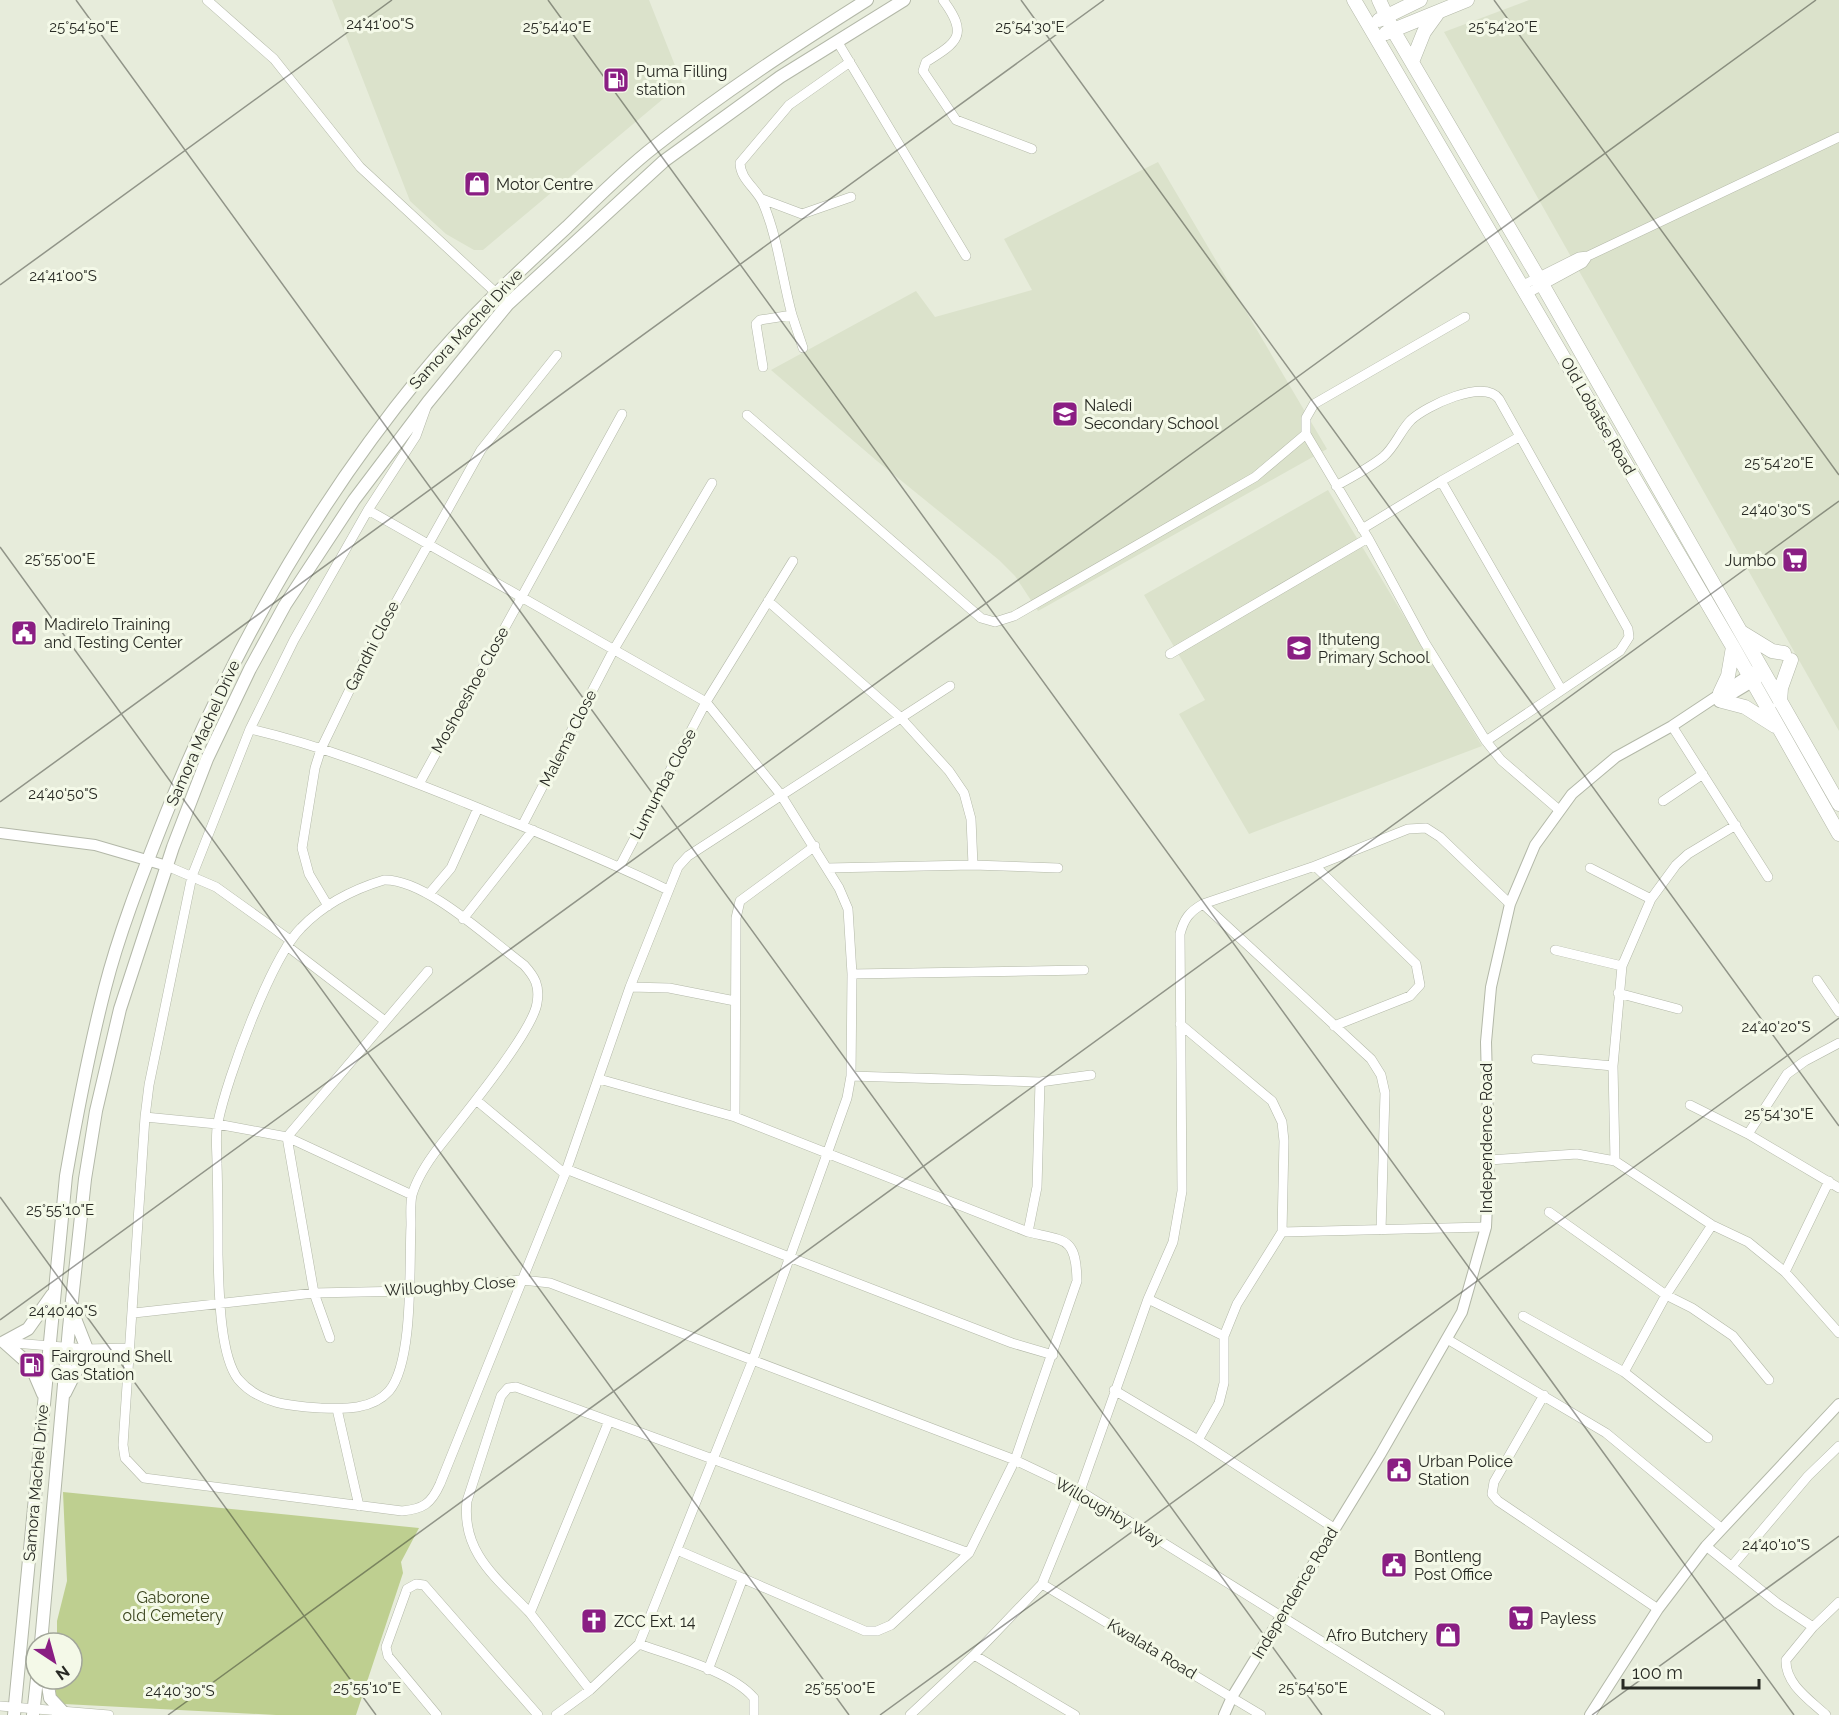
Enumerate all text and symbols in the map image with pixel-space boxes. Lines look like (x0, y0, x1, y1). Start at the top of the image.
text: 24°41'00"S (346, 15, 414, 33)
text: 25°54'50"E (49, 18, 119, 36)
text: 25°54'40"E (523, 18, 591, 36)
text: 25°54'30"E (995, 18, 1065, 36)
text: 25°54'20"E (1468, 18, 1538, 36)
place label: Puma Filling station (636, 62, 727, 99)
fuel station icon: Puma Filling station (601, 65, 631, 95)
shop icon: Motor Centre (462, 169, 492, 199)
place label: Motor Centre (496, 175, 593, 194)
street label: Samora Machel Drive (405, 265, 527, 393)
text: 24°41'00"S (29, 267, 97, 285)
street label: Old Lobatse Road (1557, 354, 1639, 478)
place label: Naledi Secondary School (1084, 396, 1219, 433)
school or university icon: Naledi Secondary School (1050, 399, 1080, 429)
text: 25°54'20"E (1744, 454, 1814, 472)
text: 24°40'30"S (1741, 501, 1811, 519)
supermarket icon: Jumbo (1780, 545, 1810, 575)
text: 25°55'00"E (25, 550, 95, 568)
place label: Jumbo (1725, 551, 1776, 570)
street label: Gandhi Close (341, 598, 403, 694)
place label: Madirelo Training and Testing Center (44, 615, 183, 652)
public building icon: Madirelo Training and Testing Center (9, 618, 39, 648)
street label: Moshoeshoe Close (427, 624, 513, 756)
place label: Ithuteng Primary School (1318, 630, 1430, 667)
school or university icon: Ithuteng Primary School (1284, 633, 1314, 663)
street label: Samora Machel Drive (162, 657, 244, 809)
street label: Malema Close (535, 687, 601, 789)
street label: Lumumba Close (626, 726, 700, 842)
text: 24°40'50"S (28, 785, 98, 803)
text: 24°40'20"S (1741, 1018, 1811, 1036)
street label: Independence Road (1477, 1063, 1496, 1213)
text: 25°54'30"E (1744, 1105, 1814, 1123)
text: 25°55'10"E (26, 1201, 94, 1219)
street label: Willoughby Close (384, 1272, 516, 1300)
text: 24°40'40"S (29, 1302, 97, 1320)
place label: Fairground Shell Gas Station (51, 1347, 172, 1384)
fuel station icon: Fairground Shell Gas Station (17, 1350, 47, 1380)
street label: Samora Machel Drive (20, 1404, 52, 1562)
place label: Urban Police Station (1418, 1452, 1513, 1489)
public building icon: Urban Police Station (1384, 1455, 1414, 1485)
street label: Willoughby Way (1052, 1473, 1167, 1551)
street label: Independence Road (1248, 1524, 1342, 1662)
text: 24°40'10"S (1742, 1536, 1810, 1554)
place label: Bontleng Post Office (1414, 1547, 1492, 1584)
public building icon: Bontleng Post Office (1379, 1550, 1409, 1580)
park label: Gaborone old Cemetery (122, 1588, 224, 1625)
supermarket icon: Payless (1506, 1603, 1536, 1633)
church icon: ZCC Ext. 14 (579, 1606, 609, 1636)
place label: Payless (1540, 1609, 1596, 1628)
place label: ZCC Ext. 14 (614, 1612, 696, 1631)
street label: Kwalata Road (1104, 1615, 1200, 1683)
shop icon: Afro Butchery (1433, 1620, 1463, 1650)
place label: Afro Butchery (1326, 1626, 1428, 1645)
north arrow (24, 1631, 84, 1691)
scale bar (1623, 1652, 1760, 1690)
text: N (52, 1661, 73, 1684)
text: 100 m (1632, 1662, 1683, 1683)
text: 25°55'10"E (333, 1679, 401, 1697)
text: 25°55'00"E (805, 1679, 875, 1697)
text: 25°54'50"E (1278, 1679, 1348, 1697)
text: 24°40'30"S (145, 1682, 215, 1700)

